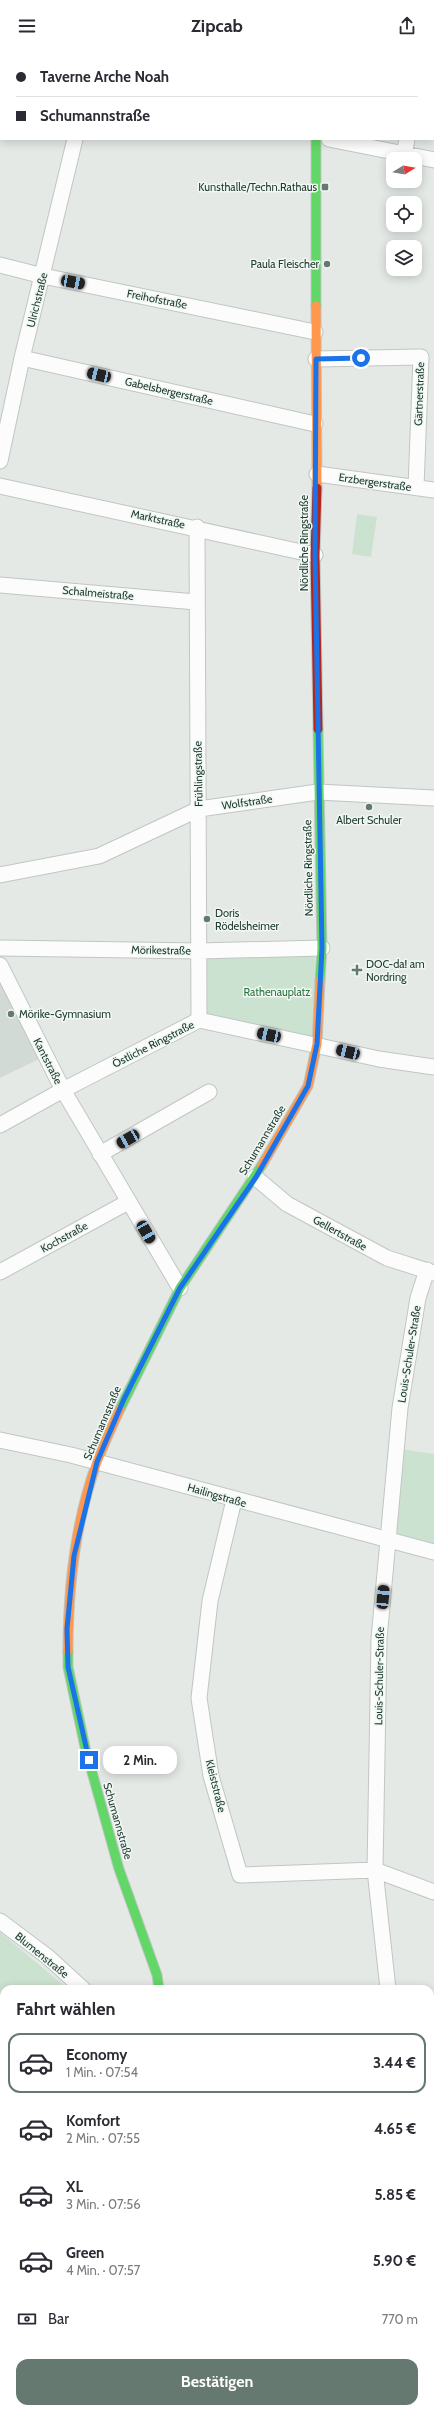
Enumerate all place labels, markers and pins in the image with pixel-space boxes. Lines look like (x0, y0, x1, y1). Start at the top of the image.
place label: Kunsthalle/Techn.Rathaus (198, 180, 317, 194)
marker: Kunsthalle/Techn.Rathaus (320, 182, 330, 192)
place label: Paula Fleischer (251, 257, 320, 271)
marker: Paula Fleischer (322, 259, 332, 269)
marker: Albert Schuler (364, 802, 374, 812)
place label: Albert Schuler (336, 813, 402, 827)
place label: Doris Rödelsheimer (215, 906, 280, 933)
marker: Doris Rödelsheimer (202, 914, 212, 924)
place label: DOC-da! am Nordring (366, 957, 425, 984)
marker: DOC-da! am Nordring (351, 964, 363, 976)
place label: Mörike-Gymnasium (19, 1007, 111, 1021)
marker: Mörike-Gymnasium (6, 1009, 16, 1019)

